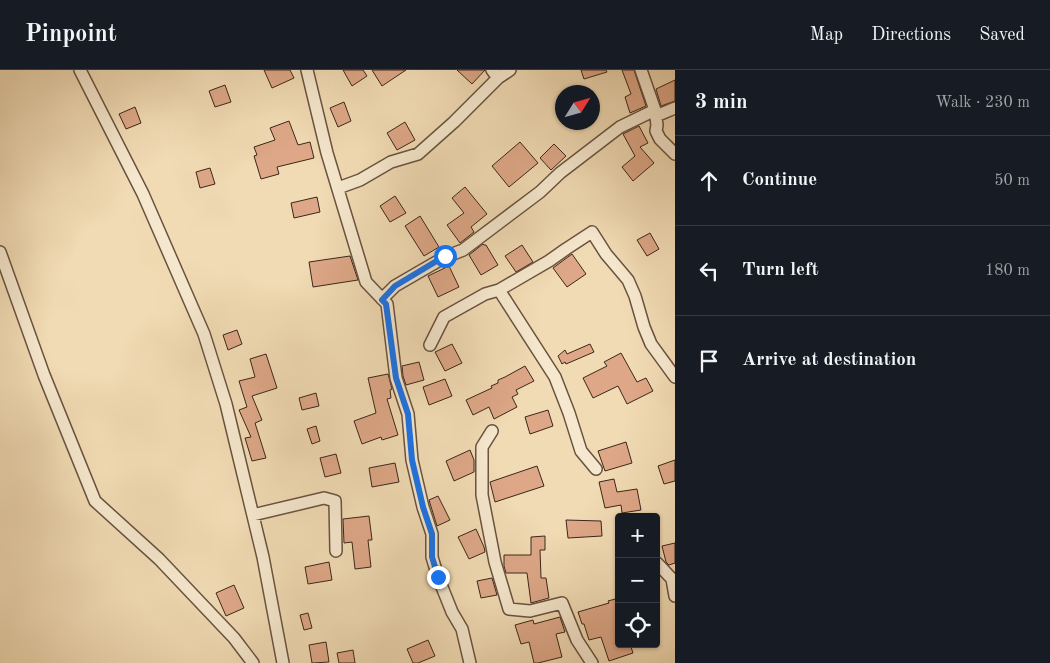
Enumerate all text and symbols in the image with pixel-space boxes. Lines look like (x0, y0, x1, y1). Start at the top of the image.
text: Pinpoint (25, 23, 117, 47)
text: Map (810, 26, 843, 44)
text: Directions (871, 26, 951, 44)
text: Saved (979, 26, 1025, 44)
north arrow (555, 85, 600, 130)
text: 3 min (695, 92, 748, 113)
text: Walk · 230 m (935, 95, 1030, 111)
icon: ahead (695, 167, 723, 195)
text: Continue (742, 171, 817, 190)
text: 50 m (994, 173, 1030, 189)
route start (434, 245, 457, 268)
icon: left (695, 257, 723, 285)
text: Turn left (742, 261, 819, 280)
text: 180 m (985, 263, 1030, 279)
icon: arrive (695, 347, 723, 375)
text: Arrive at destination (742, 351, 916, 370)
map controls (615, 513, 660, 648)
button: + (615, 513, 660, 558)
button: − (615, 558, 660, 603)
route end (427, 566, 450, 589)
button: locate (615, 603, 660, 648)

